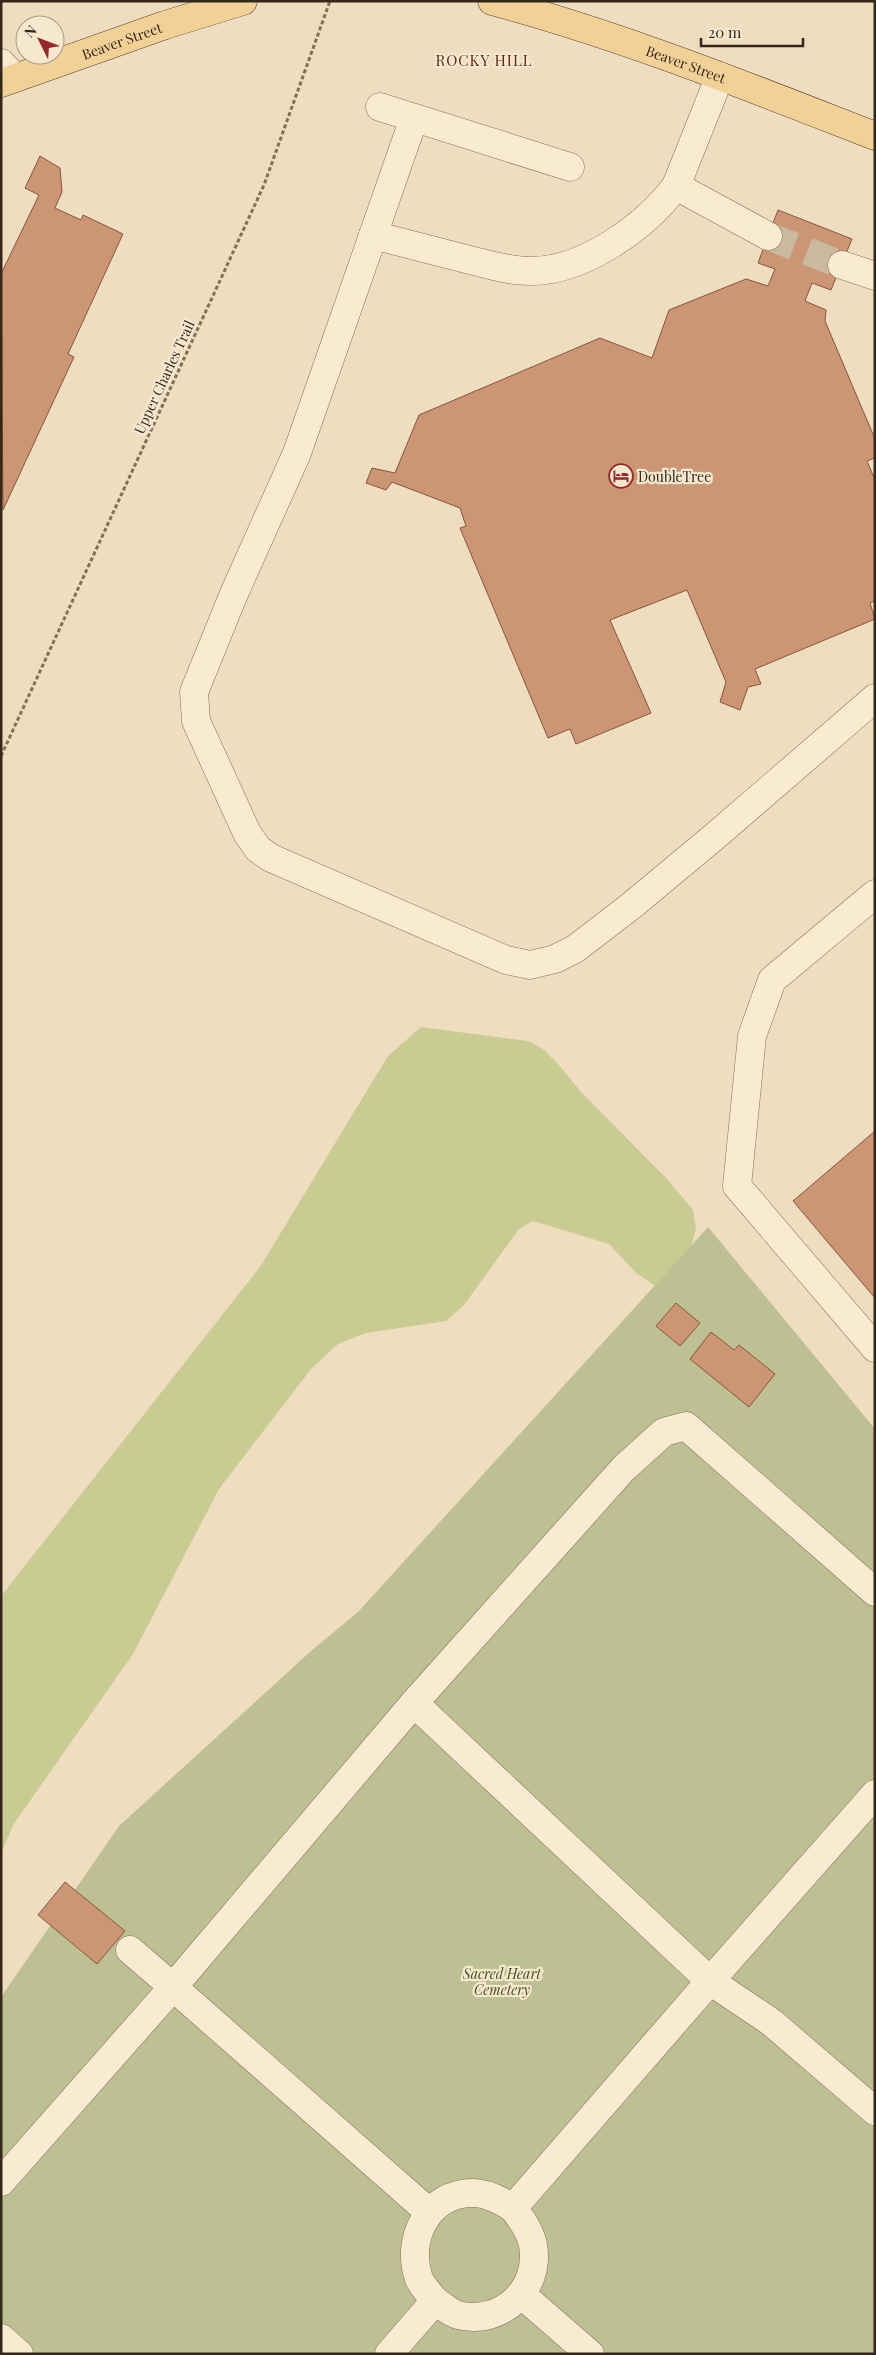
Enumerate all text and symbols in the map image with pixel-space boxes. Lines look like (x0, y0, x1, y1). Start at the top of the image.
north arrow (15, 15, 65, 65)
scale bar (701, 15, 804, 47)
street label: Beaver Street (79, 17, 165, 63)
text: N (20, 21, 40, 41)
text: 20 m (708, 22, 742, 42)
street label: Beaver Street (644, 40, 730, 87)
district label: ROCKY HILL (435, 50, 533, 70)
street label: Upper Charles Trail (129, 317, 199, 437)
hotel icon: DoubleTree (608, 463, 634, 489)
place label: DoubleTree (638, 467, 711, 486)
park label: Sacred Heart Cemetery (462, 1964, 542, 1999)

